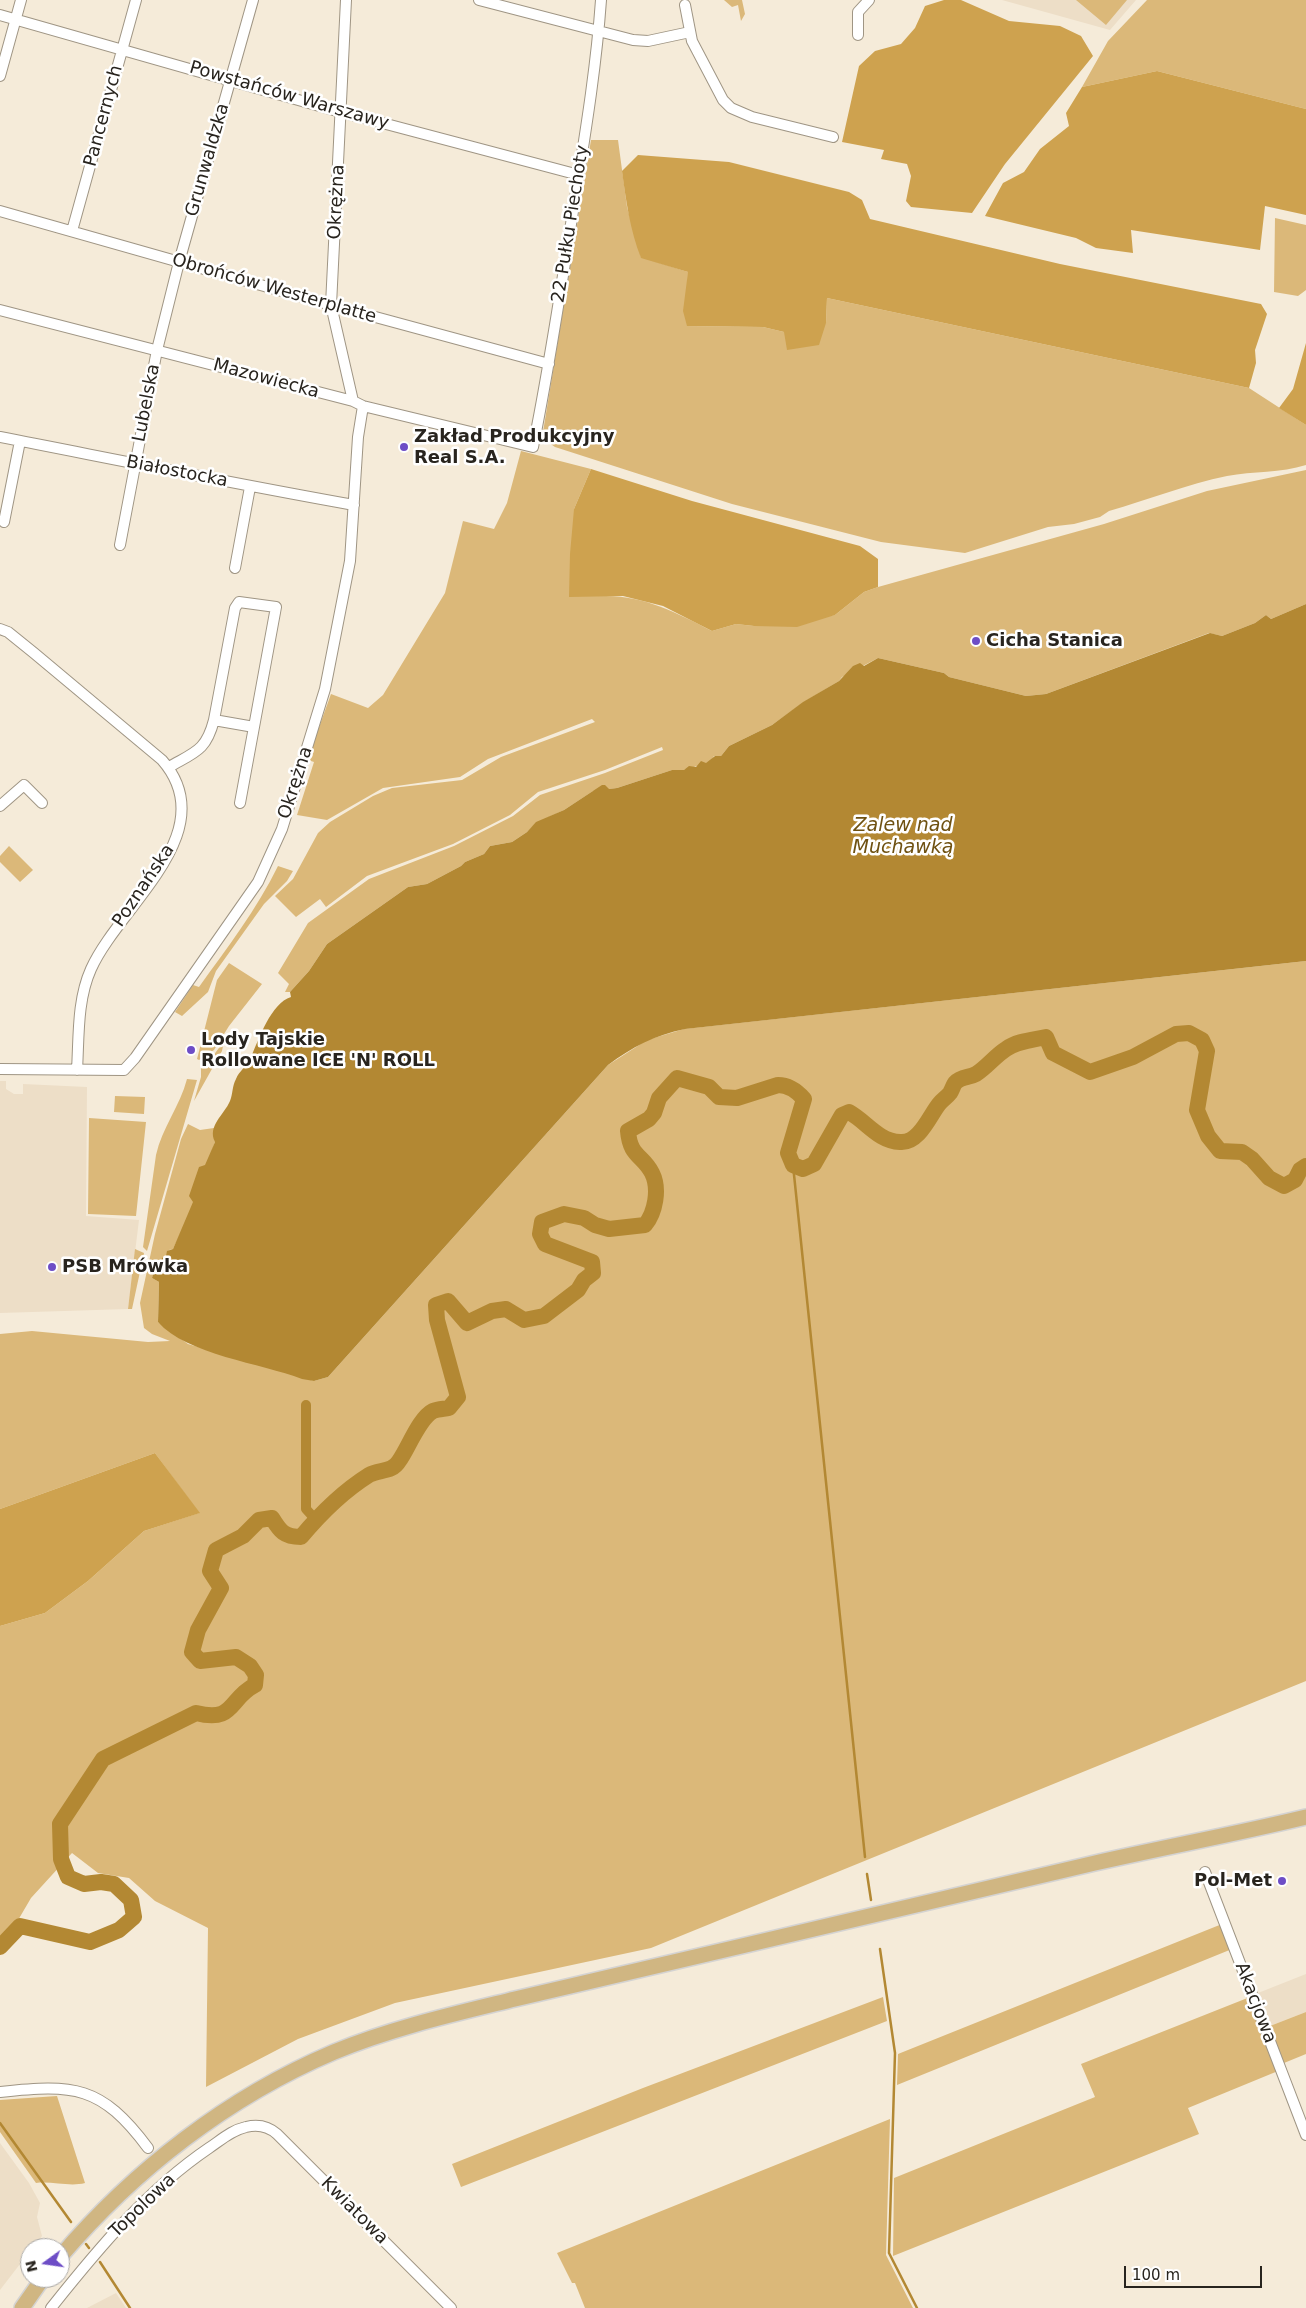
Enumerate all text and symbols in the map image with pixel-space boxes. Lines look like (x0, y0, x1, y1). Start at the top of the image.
street label: Powstańców Warszawy (187, 57, 391, 135)
street label: Pancernych (80, 63, 128, 169)
street label: Grunwaldzka (182, 101, 234, 219)
street label: 22 Pułku Piechoty (548, 144, 594, 304)
street label: Okrężna (324, 164, 350, 240)
street label: Obrońców Westerplatte (169, 249, 379, 329)
street label: Mazowiecka (211, 354, 321, 404)
street label: Lubelska (129, 362, 165, 444)
place label: Zakład Produkcyjny Real S.A. (414, 426, 614, 468)
marker: Zakład Produkcyjny Real S.A. (398, 441, 410, 453)
street label: Białostocka (124, 452, 230, 492)
place label: Cicha Stanica (986, 630, 1123, 652)
marker: Cicha Stanica (970, 635, 982, 647)
street label: Okrężna (274, 744, 318, 822)
water label: Zalew nad Muchawką (853, 815, 953, 859)
street label: Poznańska (108, 841, 180, 931)
place label: Lody Tajskie Rollowane ICE 'N' ROLL (201, 1029, 435, 1072)
marker: Lody Tajskie Rollowane ICE 'N' ROLL (185, 1044, 197, 1056)
place label: PSB Mrówka (62, 1256, 188, 1278)
marker: PSB Mrówka (46, 1261, 58, 1273)
place label: Pol-Met (1194, 1870, 1272, 1892)
marker: Pol-Met (1276, 1875, 1288, 1887)
street label: Akacjowa (1230, 1959, 1280, 2047)
street label: Topolowa (106, 2169, 180, 2243)
street label: Kwiatowa (316, 2173, 392, 2249)
north arrow (20, 2238, 70, 2288)
scale bar (1126, 2256, 1264, 2288)
text: N (22, 2259, 41, 2274)
text: 100 m (1132, 2266, 1180, 2284)

